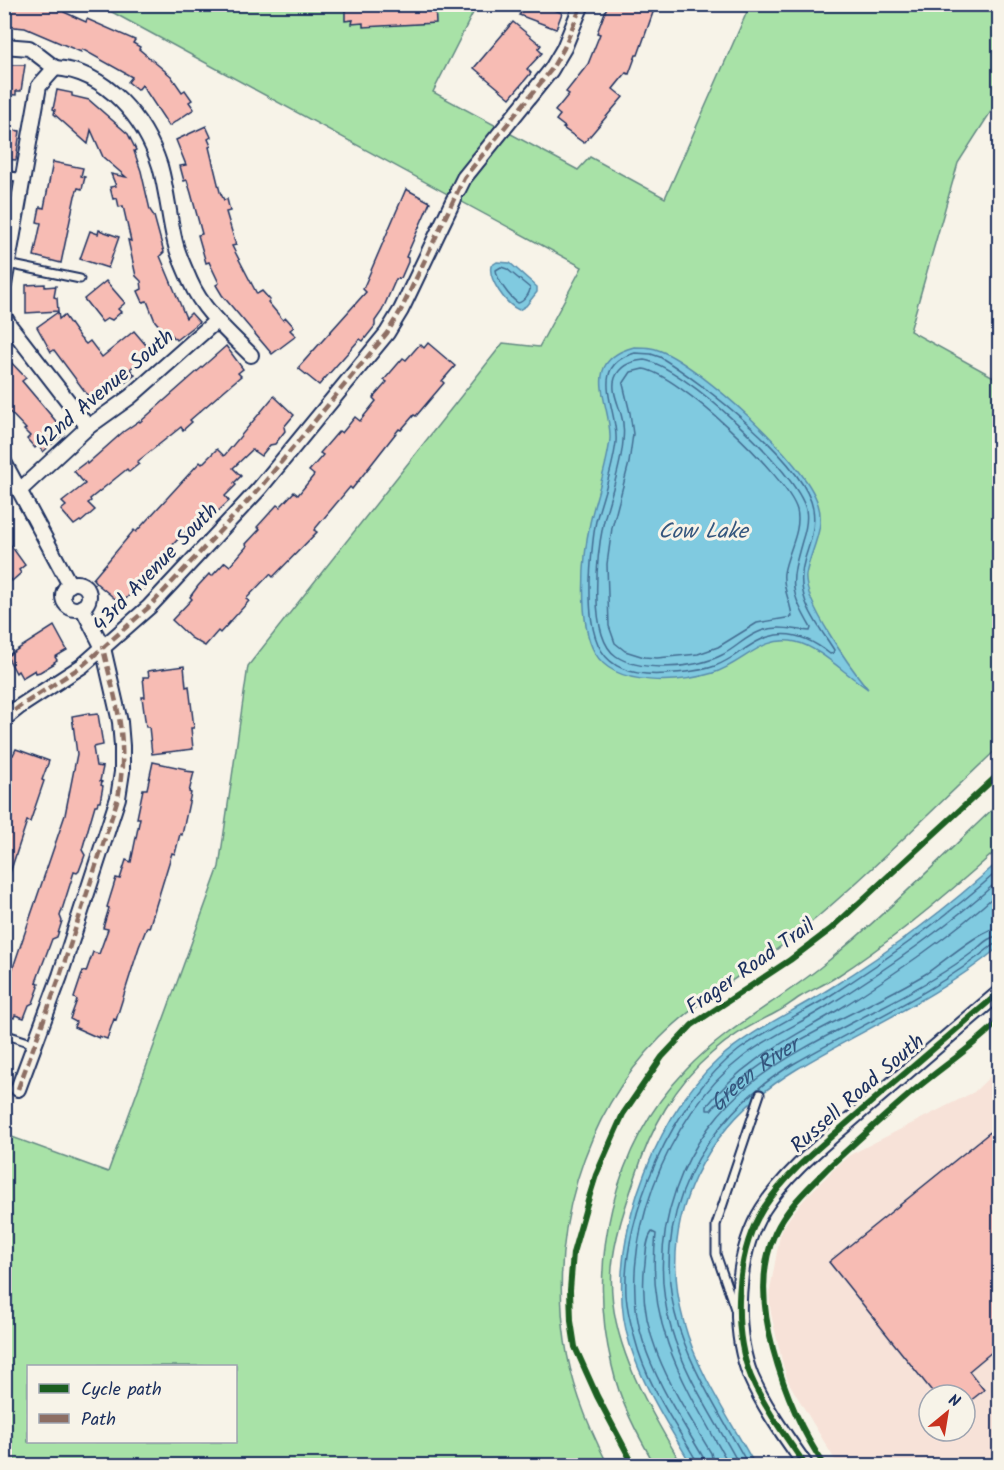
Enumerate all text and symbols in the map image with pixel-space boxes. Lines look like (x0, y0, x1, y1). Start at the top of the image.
street label: 42nd Avenue South (28, 322, 182, 459)
street label: 43rd Avenue South (85, 496, 227, 641)
water label: Cow Lake (658, 515, 750, 550)
street label: Frager Road Trail (679, 910, 822, 1024)
street label: Russell Road South (783, 1026, 933, 1162)
water label: Green River (702, 1027, 810, 1121)
legend (27, 1365, 237, 1443)
text: Cycle path (81, 1376, 162, 1405)
north arrow (917, 1383, 977, 1443)
text: N (943, 1388, 964, 1415)
text: Path (81, 1406, 116, 1435)

